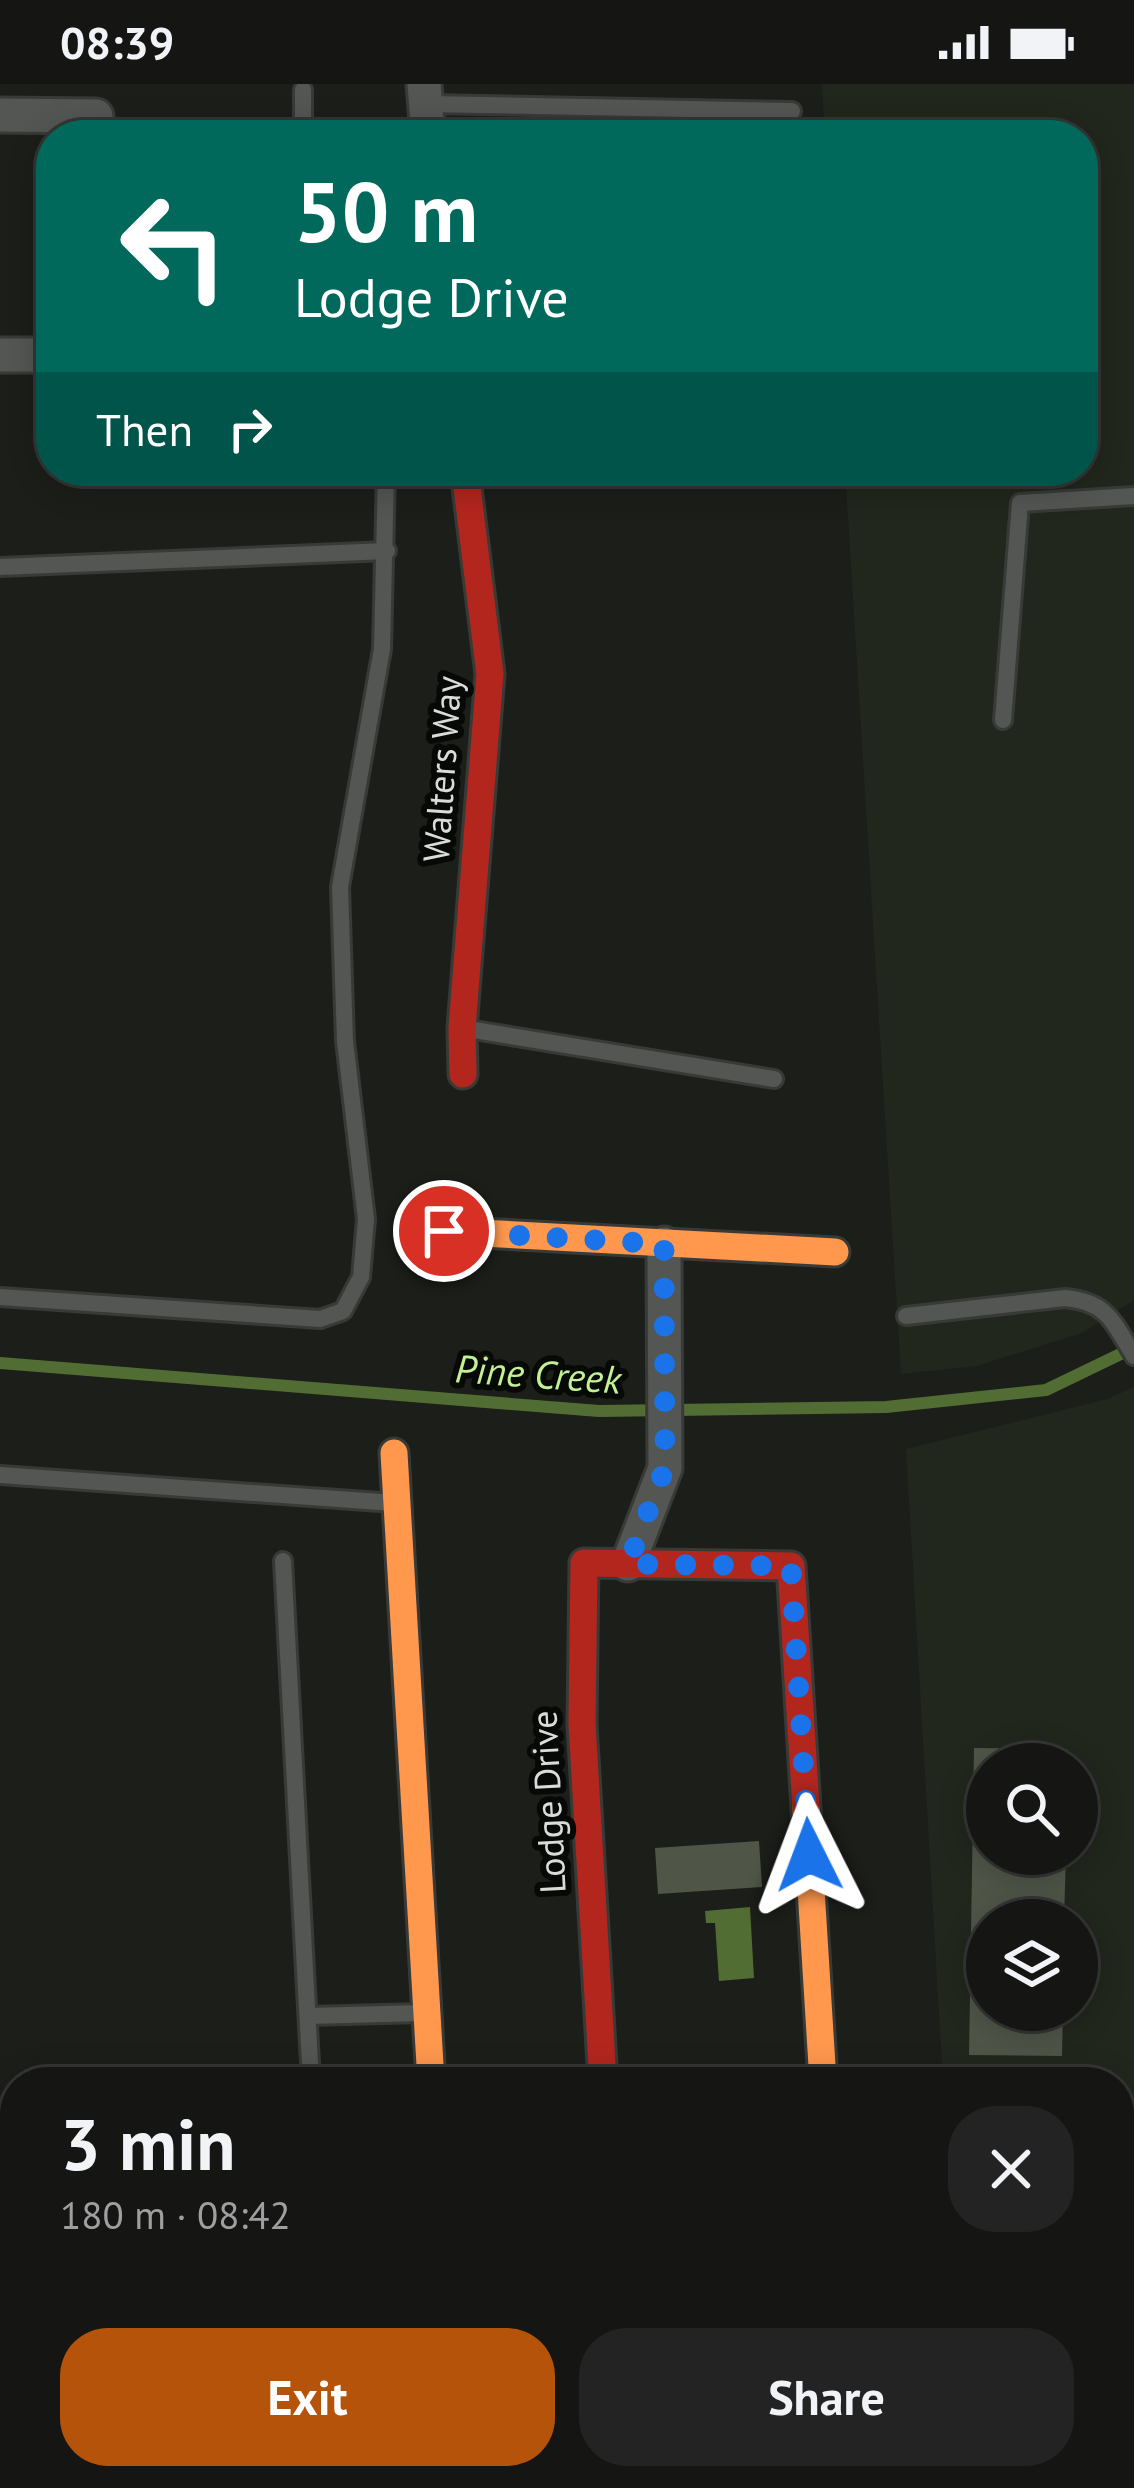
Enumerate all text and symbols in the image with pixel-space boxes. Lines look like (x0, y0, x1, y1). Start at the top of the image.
text: 08:39 (60, 13, 174, 71)
text: 50 m (294, 156, 478, 265)
icon: left (96, 168, 252, 324)
text: Lodge Drive (294, 262, 569, 332)
icon: right (217, 396, 283, 462)
text: Then (96, 400, 193, 458)
street label: Walters Way (412, 674, 471, 863)
pin (393, 1180, 495, 1282)
icon: arrive (411, 1198, 477, 1264)
water label: Pine Creek (453, 1342, 624, 1405)
street label: Lodge Drive (519, 1709, 576, 1895)
map controls (966, 1743, 1098, 2031)
button: search (966, 1743, 1098, 1875)
position arrow (746, 1792, 872, 1918)
button: layers (966, 1899, 1098, 2031)
text: 3 min (60, 2097, 236, 2190)
button: close (948, 2106, 1074, 2232)
text: 180 m · 08:42 (60, 2189, 291, 2240)
button: Exit (60, 2328, 555, 2466)
button: Share (579, 2328, 1074, 2466)

